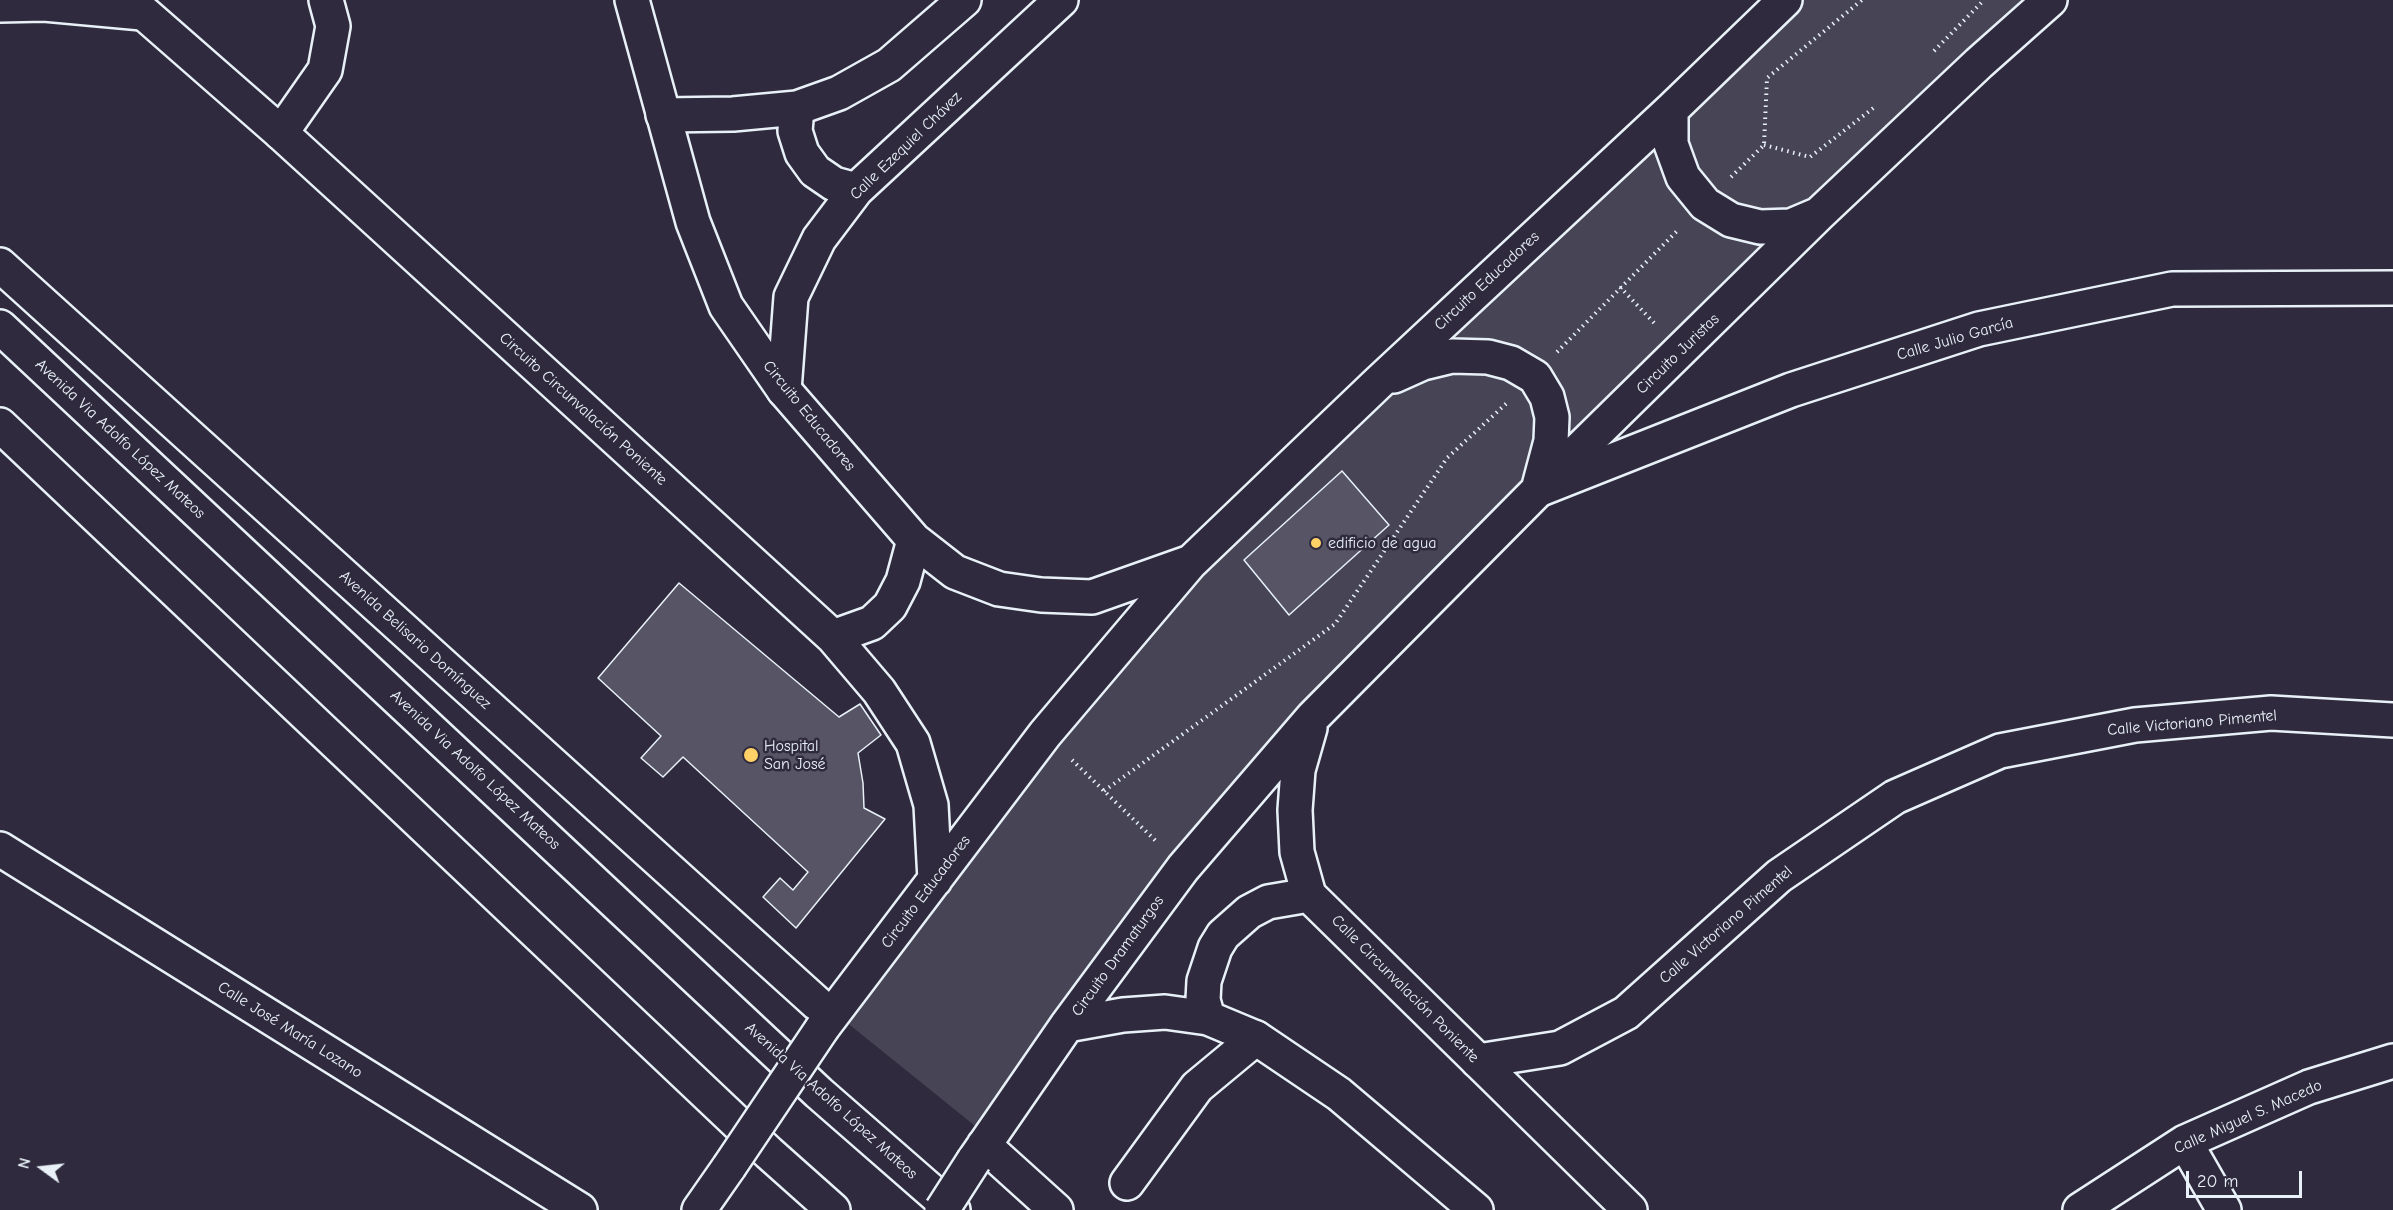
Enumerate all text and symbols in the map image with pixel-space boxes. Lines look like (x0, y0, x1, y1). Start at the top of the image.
street label: Calle Ezequiel Chávez (846, 88, 966, 204)
street label: Circuito Educadores (1430, 227, 1544, 335)
street label: Circuito Juristas (1633, 310, 1723, 398)
street label: Calle Julio García (1895, 313, 2015, 365)
street label: Circuito Circunvalación Poniente (495, 328, 671, 490)
street label: Avenida Via Adolfo López Mateos (31, 355, 209, 523)
street label: Circuito Educadores (759, 357, 859, 475)
place label: edificio de agua (1328, 533, 1436, 553)
marker: edificio de agua (1309, 536, 1323, 550)
street label: Avenida Belisario Domínguez (335, 567, 495, 713)
street label: Avenida Via Adolfo López Mateos (386, 686, 564, 854)
street label: Calle Victoriano Pimentel (2106, 706, 2278, 740)
place label: Hospital San José (764, 736, 826, 774)
marker: Hospital San José (742, 746, 760, 764)
street label: Circuito Educadores (877, 832, 975, 952)
street label: Calle Victoriano Pimentel (1655, 862, 1797, 988)
street label: Circuito Dramaturgos (1068, 892, 1168, 1020)
street label: Calle Circunvalación Poniente (1327, 911, 1483, 1067)
street label: Calle José María Lozano (214, 978, 366, 1082)
street label: Avenida Via Adolfo López Mateos (741, 1018, 921, 1184)
street label: Calle Miguel S. Macedo (2171, 1076, 2325, 1158)
north arrow (12, 1138, 72, 1198)
text: N (15, 1156, 35, 1171)
scale bar (2189, 1159, 2304, 1197)
text: 20 m (2197, 1171, 2238, 1192)

